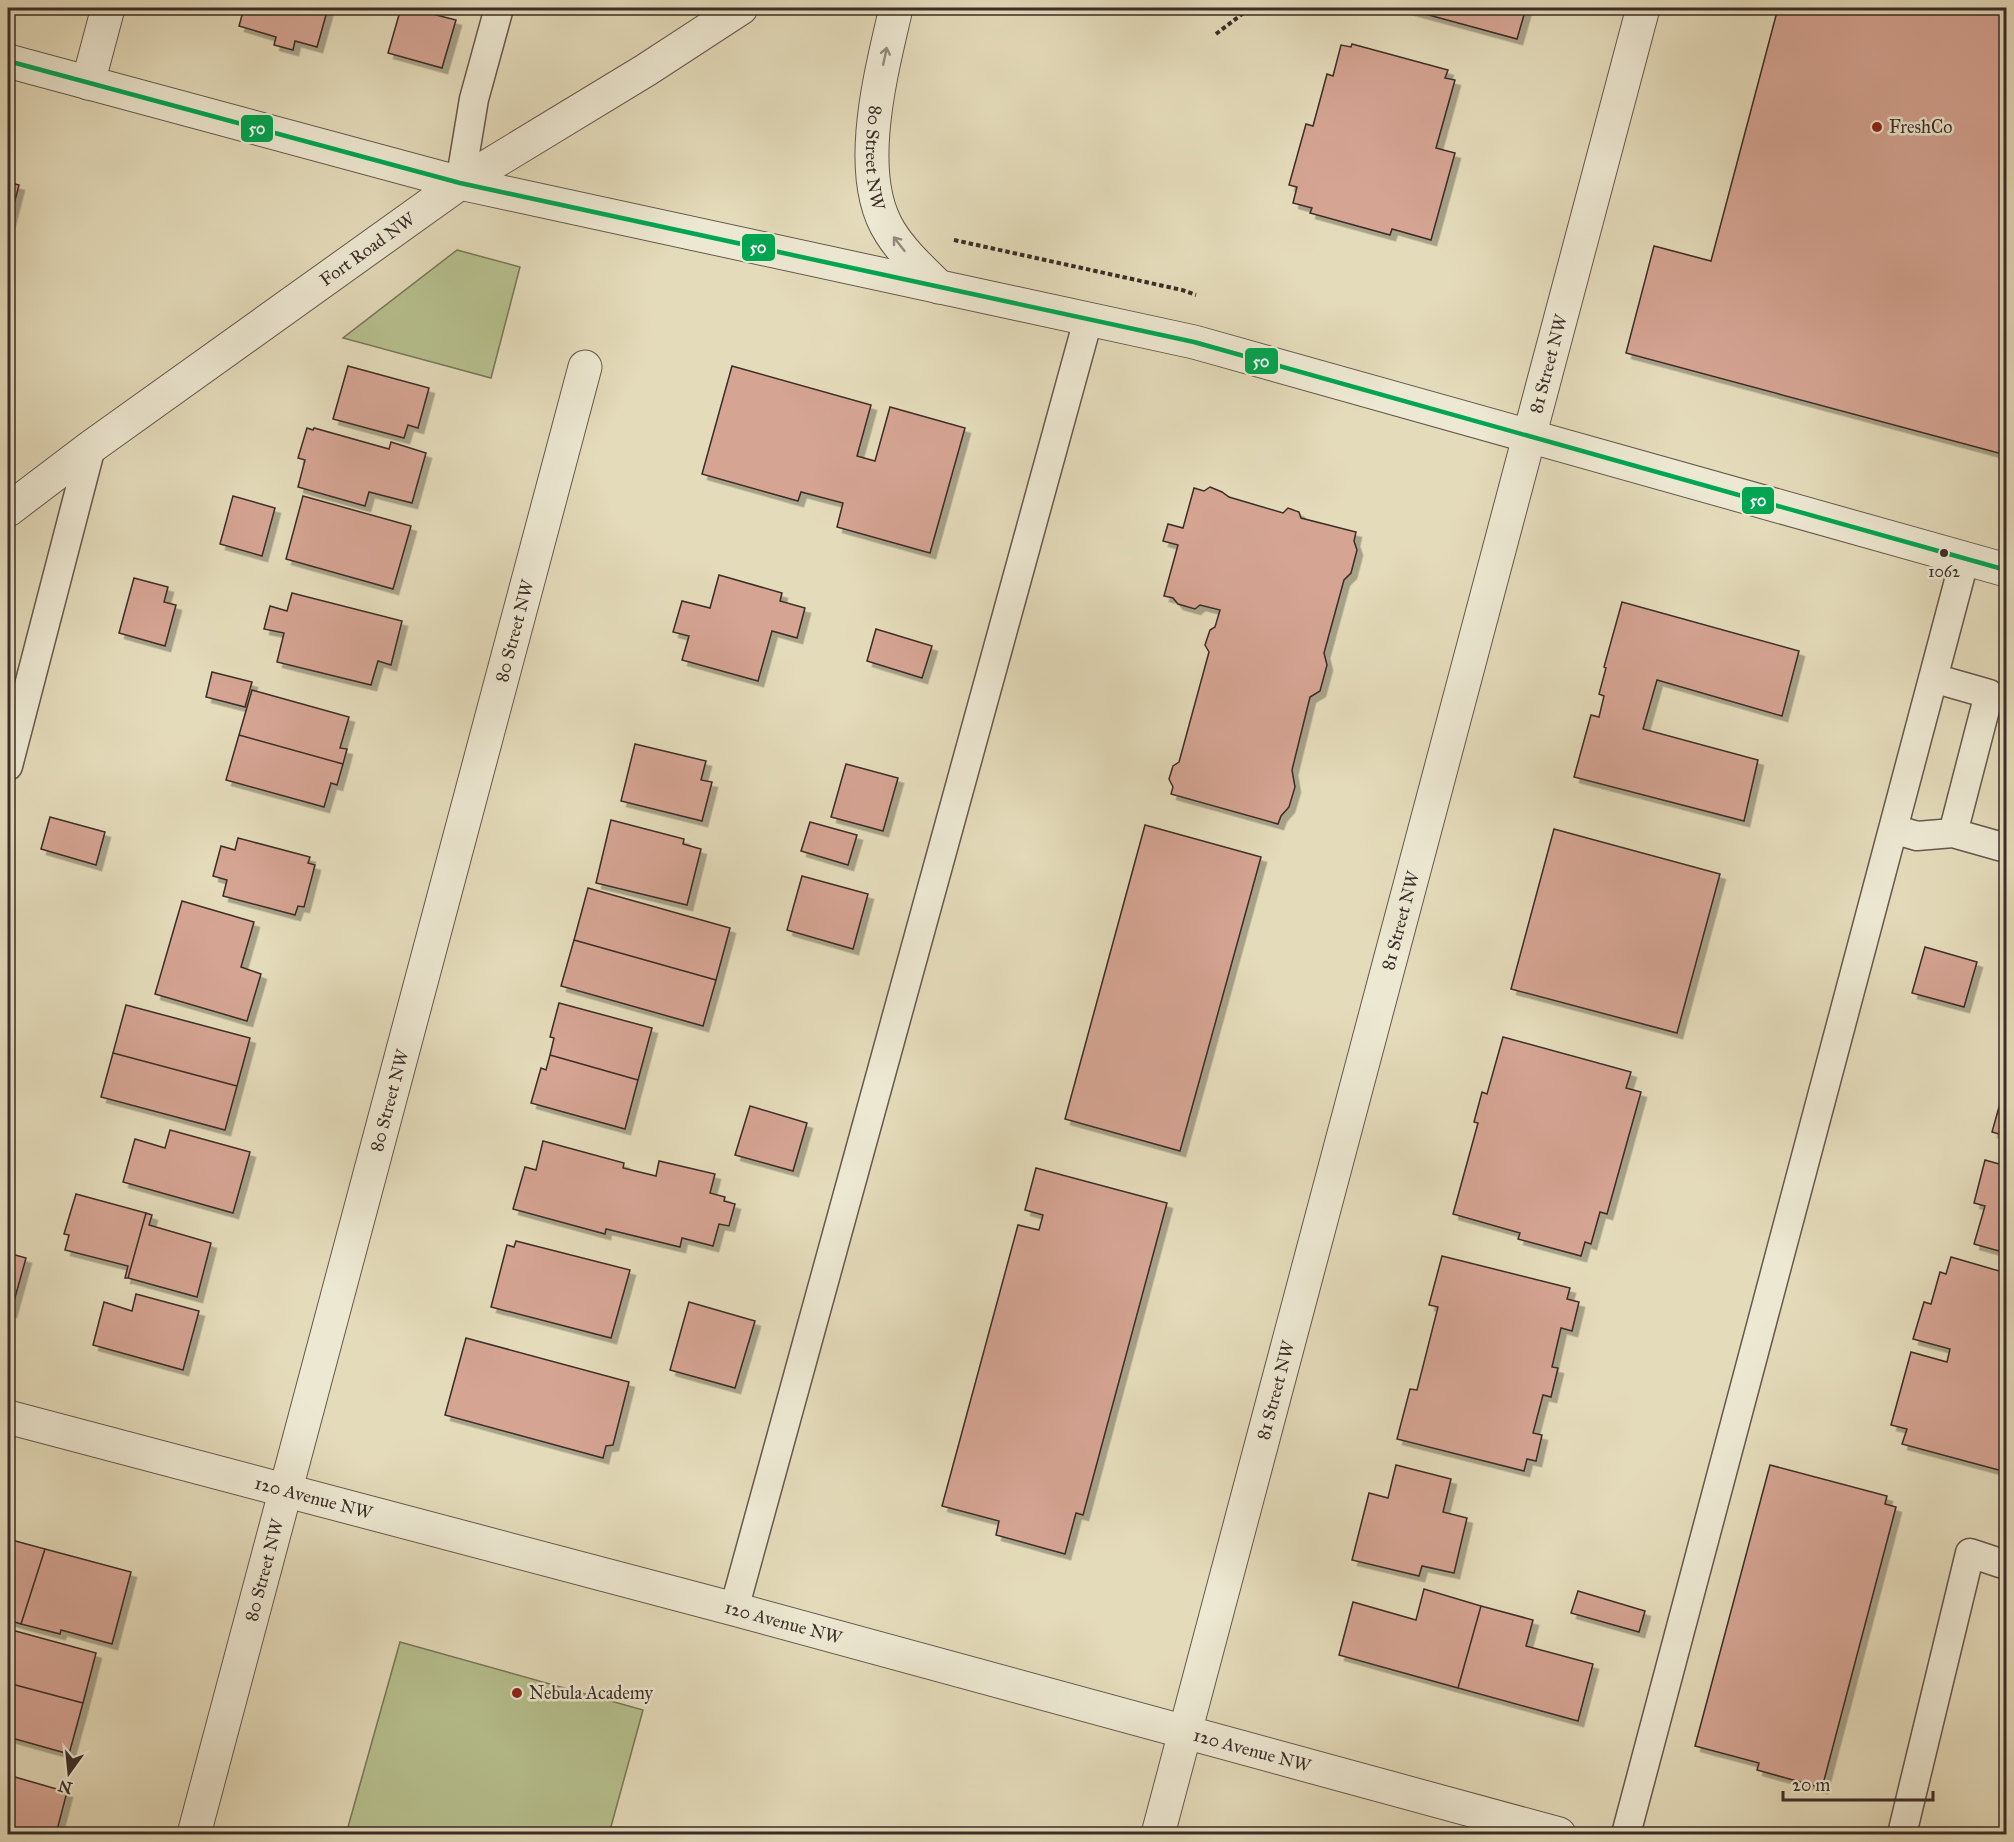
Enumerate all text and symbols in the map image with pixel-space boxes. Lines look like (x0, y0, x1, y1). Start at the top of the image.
one-way arrow (880, 47, 892, 66)
street label: 80 Street NW (861, 104, 890, 213)
line badge: 50 (240, 114, 274, 143)
place label: FreshCo (1889, 116, 1953, 138)
text: 50 (249, 119, 265, 138)
marker: FreshCo (1870, 120, 1884, 134)
street label: Fort Road NW (315, 207, 420, 291)
line badge: 50 (741, 233, 776, 262)
one-way arrow (893, 236, 906, 252)
text: 50 (750, 238, 766, 257)
street label: 81 Street NW (1525, 311, 1572, 416)
line badge: 50 (1244, 347, 1279, 375)
text: 50 (1253, 352, 1269, 371)
line badge: 50 (1741, 486, 1775, 515)
text: 50 (1750, 491, 1766, 510)
marker: 1062 (1938, 547, 1950, 559)
place label: 1062 (1928, 562, 1960, 581)
street label: 80 Street NW (490, 577, 539, 685)
street label: 81 Street NW (1377, 868, 1424, 973)
street label: 80 Street NW (365, 1046, 414, 1154)
street label: 81 Street NW (1252, 1338, 1300, 1442)
street label: 120 Avenue NW (252, 1472, 376, 1524)
street label: 80 Street NW (240, 1516, 289, 1624)
street label: 120 Avenue NW (722, 1596, 845, 1649)
place label: Nebula Academy (529, 1682, 654, 1704)
marker: Nebula Academy (510, 1686, 524, 1700)
street label: 120 Avenue NW (1191, 1724, 1314, 1777)
north arrow (39, 1743, 99, 1803)
scale bar (1783, 1764, 1933, 1802)
text: 20 m (1792, 1774, 1830, 1796)
text: N (56, 1776, 74, 1798)

